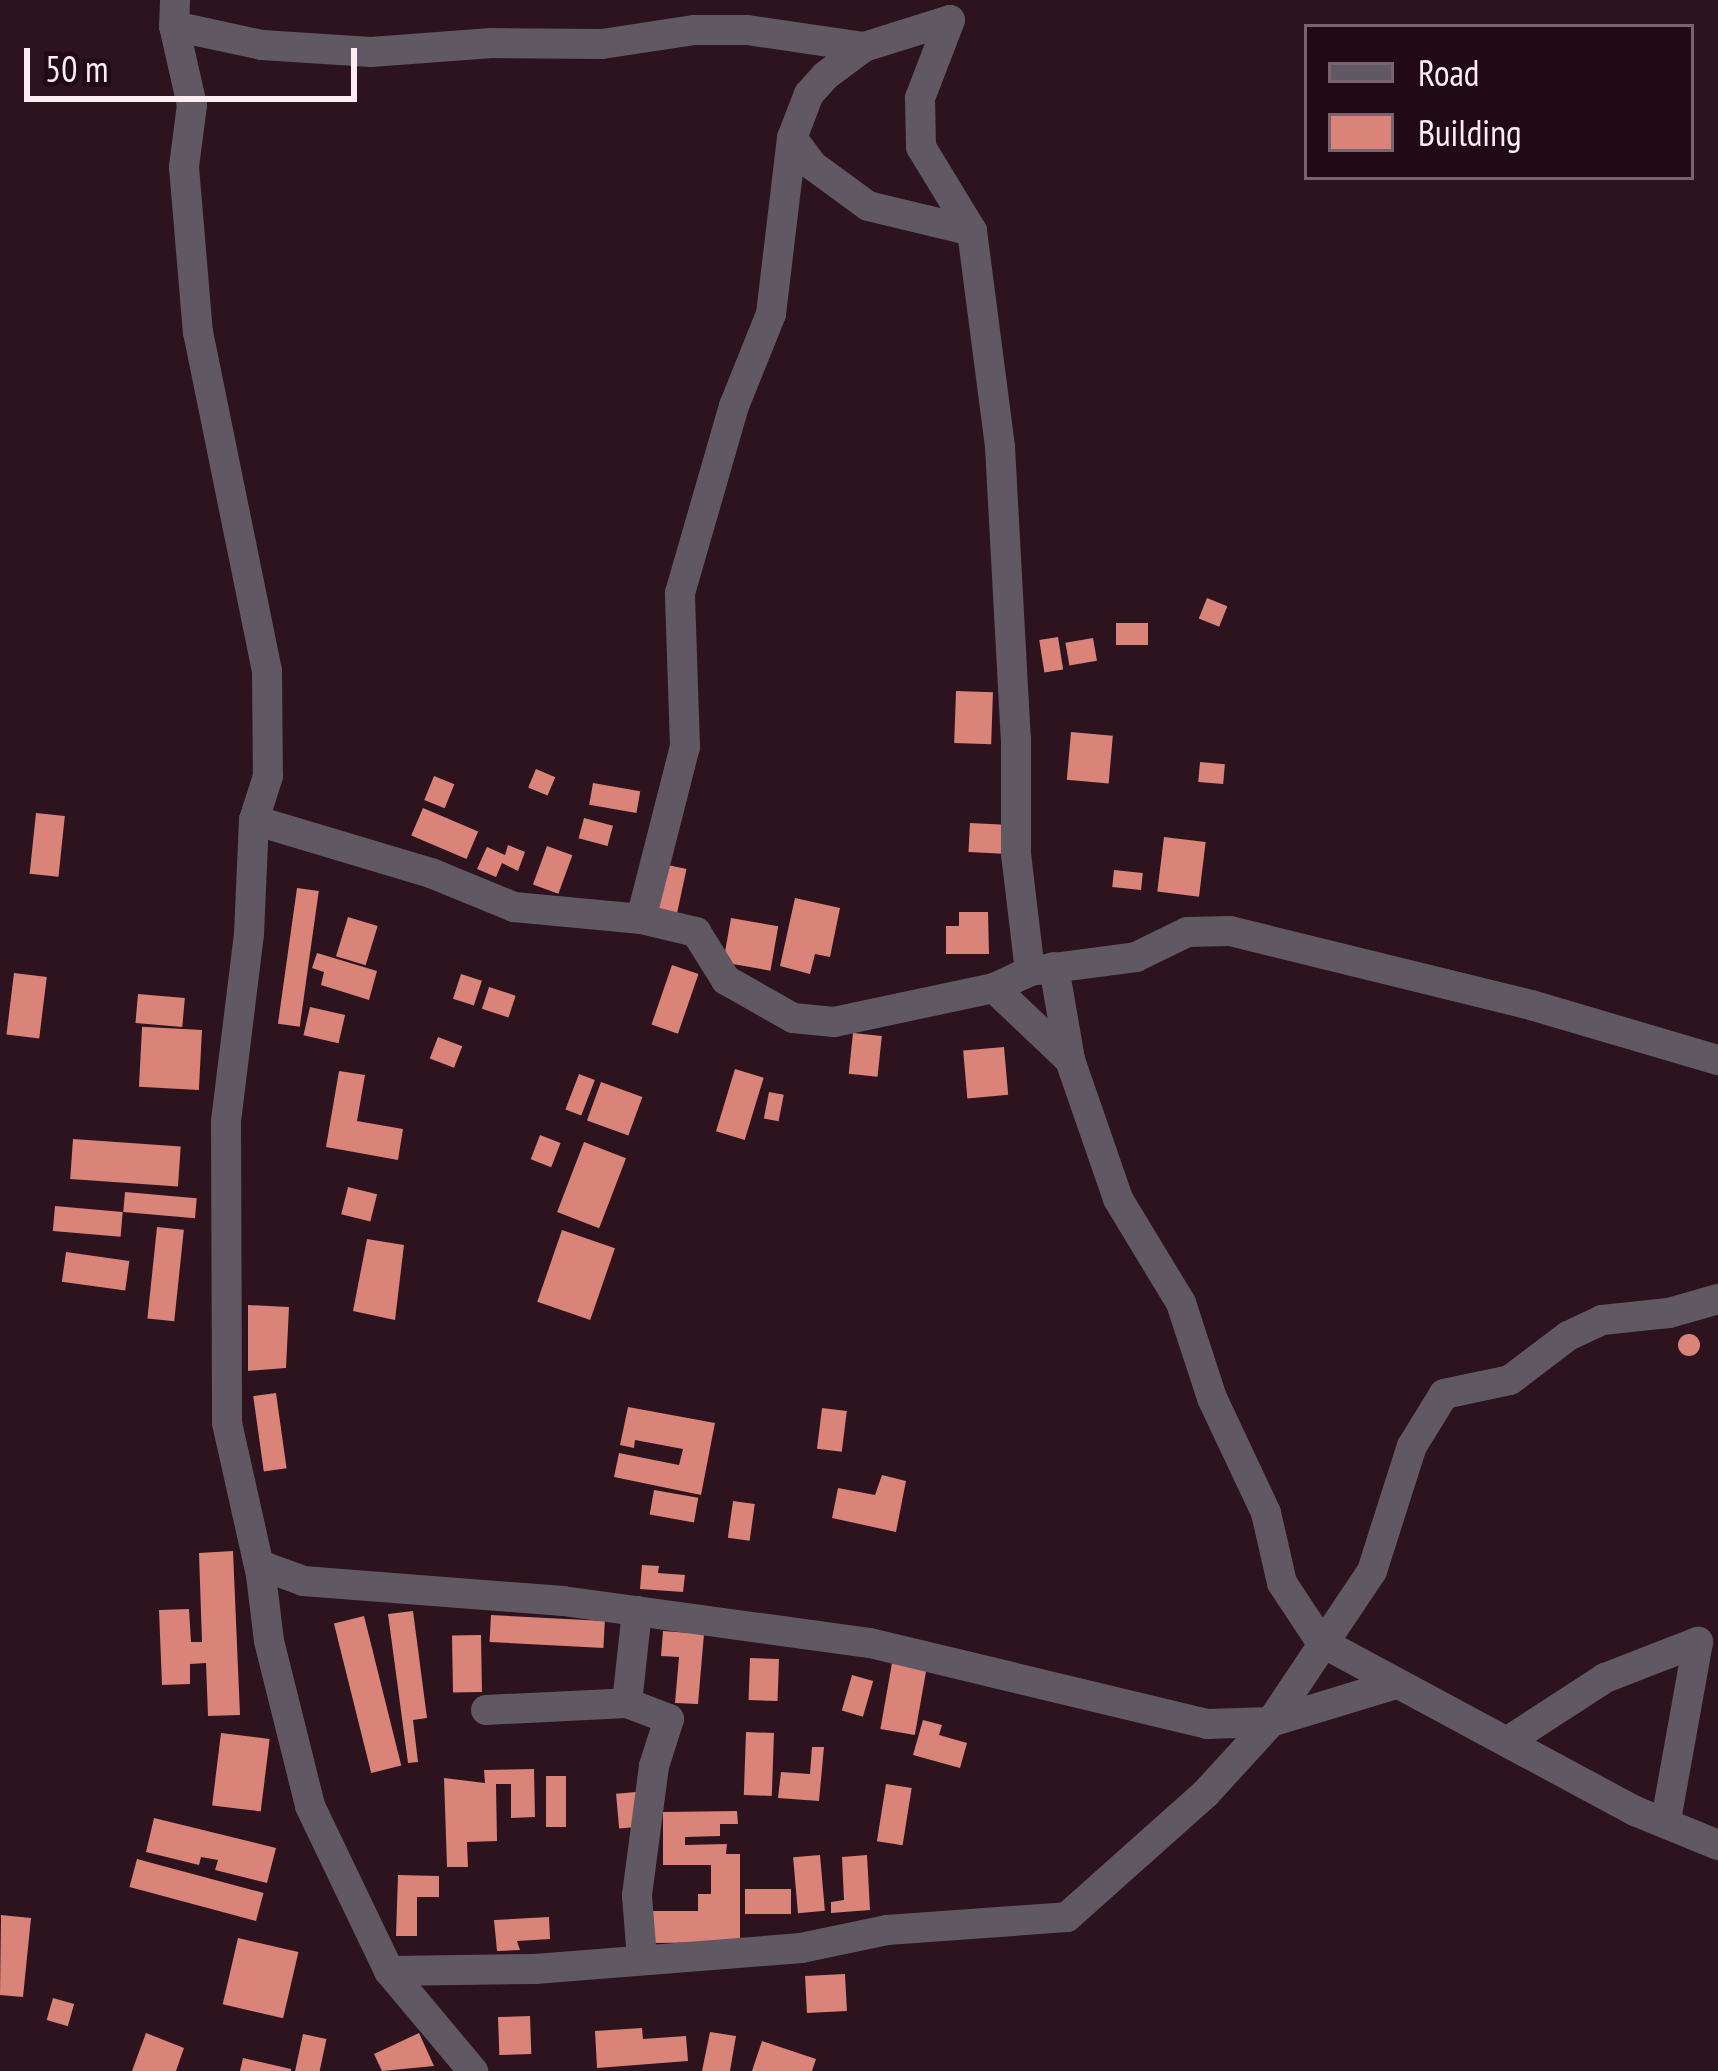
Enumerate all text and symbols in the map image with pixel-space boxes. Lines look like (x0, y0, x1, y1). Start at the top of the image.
scale bar (30, 24, 363, 98)
legend (1304, 24, 1694, 180)
text: 50 m (45, 45, 108, 92)
text: Road (1418, 49, 1479, 96)
text: Building (1418, 109, 1522, 156)

